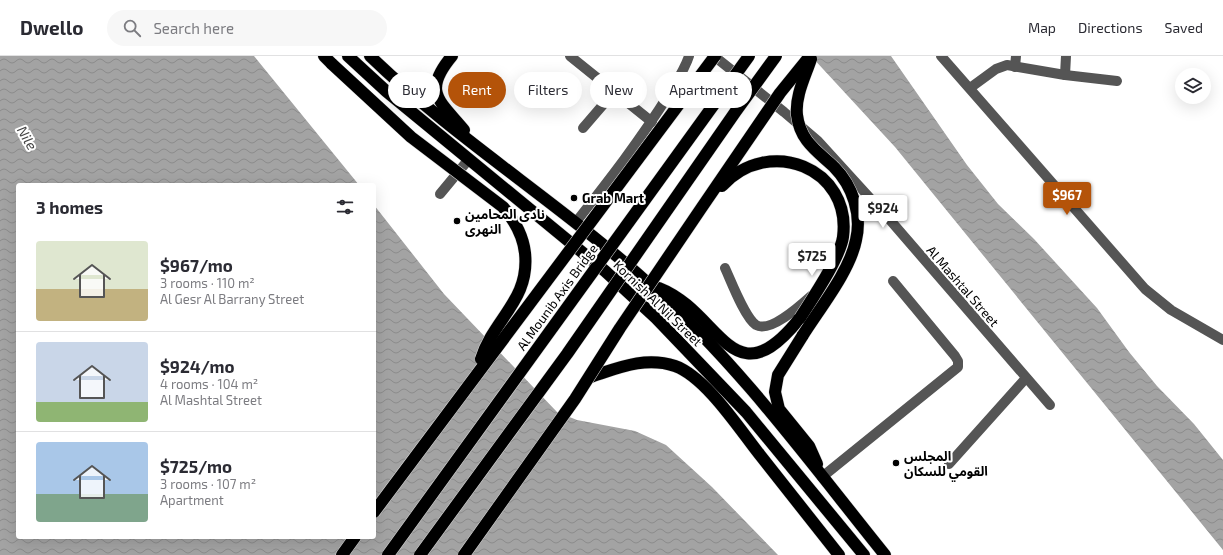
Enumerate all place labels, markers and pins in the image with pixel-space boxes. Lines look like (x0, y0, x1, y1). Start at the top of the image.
pin: $967 (1043, 182, 1091, 216)
place label: Grab Mart (582, 190, 645, 206)
marker: Grab Mart (569, 193, 579, 203)
pin: $924 (859, 195, 907, 229)
place label: نادى المحامين النهرى (465, 206, 545, 237)
marker: نادى المحامين النهرى (452, 216, 462, 226)
pin: $725 (788, 243, 836, 277)
place label: المجلس القومي للسكان (904, 448, 988, 482)
marker: المجلس القومي للسكان (891, 458, 901, 468)

